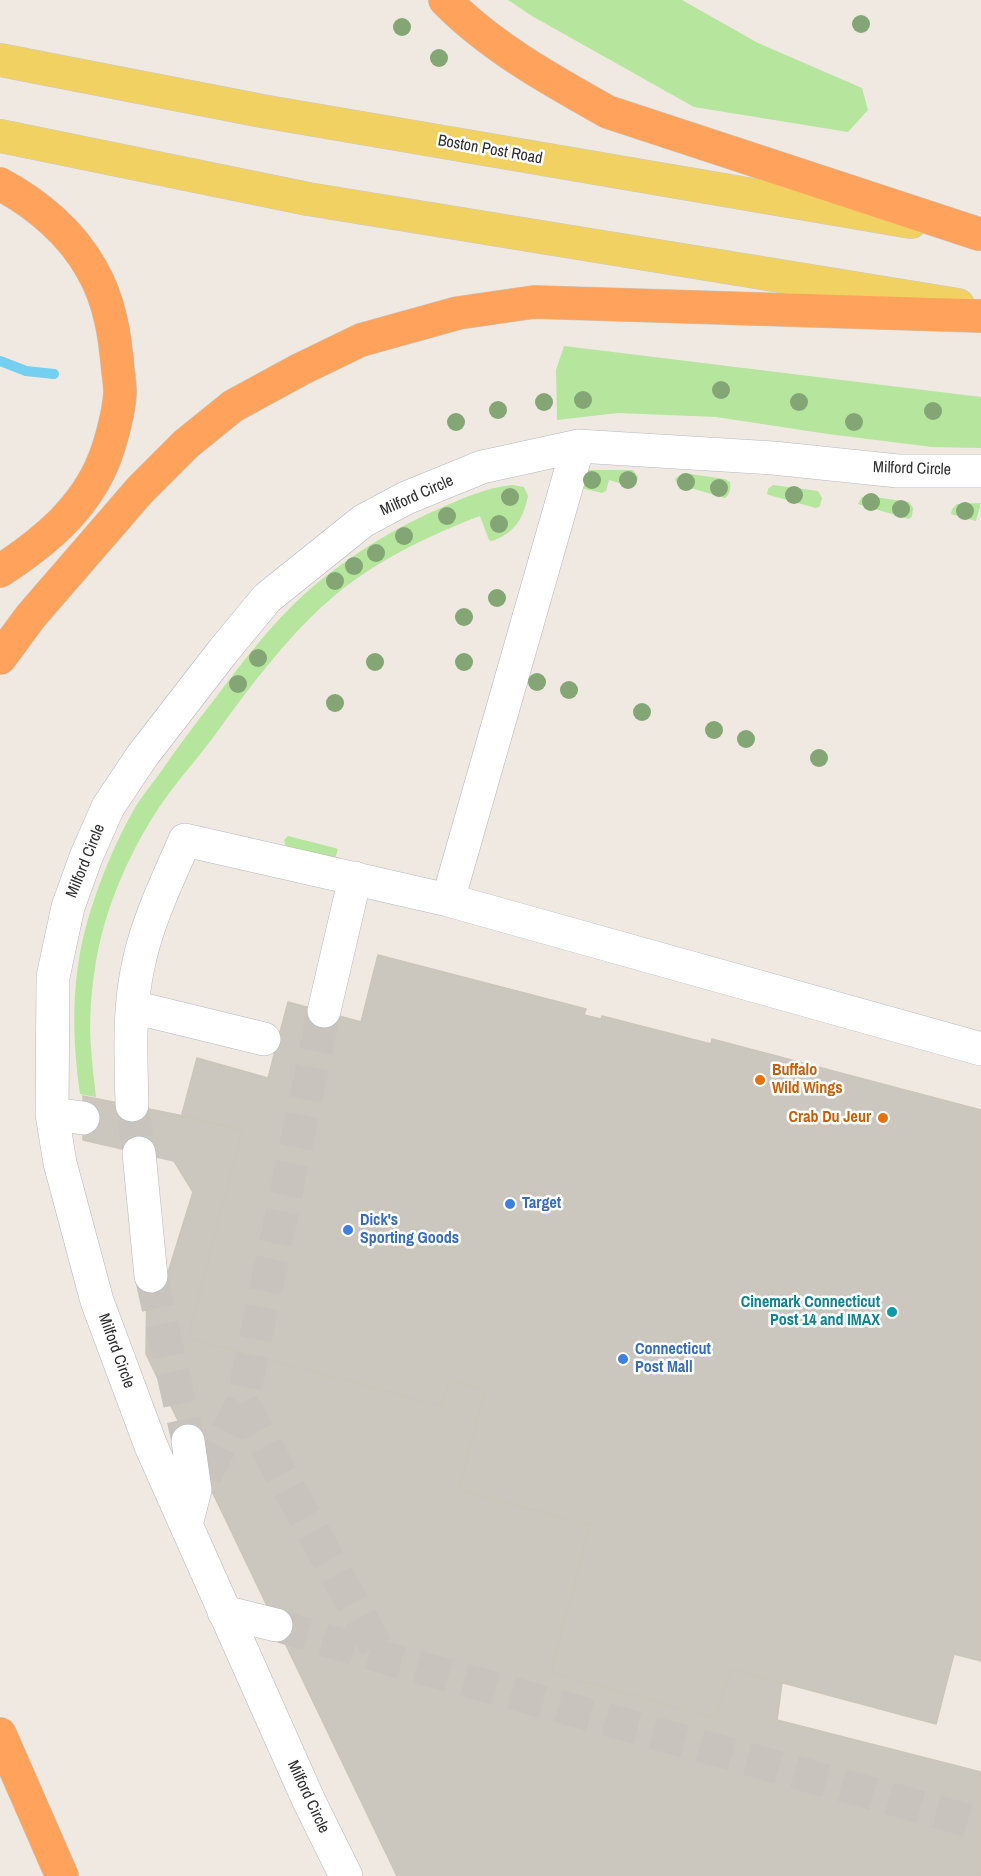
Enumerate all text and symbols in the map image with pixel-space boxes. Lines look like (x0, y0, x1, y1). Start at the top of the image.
street label: Boston Post Road (436, 131, 544, 169)
street label: Milford Circle (873, 458, 951, 480)
street label: Milford Circle (377, 471, 457, 521)
street label: Milford Circle (62, 821, 110, 901)
place label: Buffalo Wild Wings (772, 1061, 842, 1099)
marker: Buffalo Wild Wings (753, 1073, 767, 1087)
place label: Crab Du Jeur (789, 1108, 871, 1128)
marker: Crab Du Jeur (876, 1111, 890, 1125)
place label: Target (522, 1194, 561, 1214)
marker: Target (503, 1197, 517, 1211)
place label: Dick's Sporting Goods (360, 1211, 459, 1249)
marker: Dick's Sporting Goods (341, 1223, 355, 1237)
place label: Cinemark Connecticut Post 14 and IMAX (741, 1293, 880, 1331)
marker: Cinemark Connecticut Post 14 and IMAX (885, 1305, 899, 1319)
street label: Milford Circle (94, 1311, 138, 1391)
place label: Connecticut Post Mall (635, 1340, 711, 1378)
marker: Connecticut Post Mall (616, 1352, 630, 1366)
street label: Milford Circle (283, 1758, 333, 1836)

